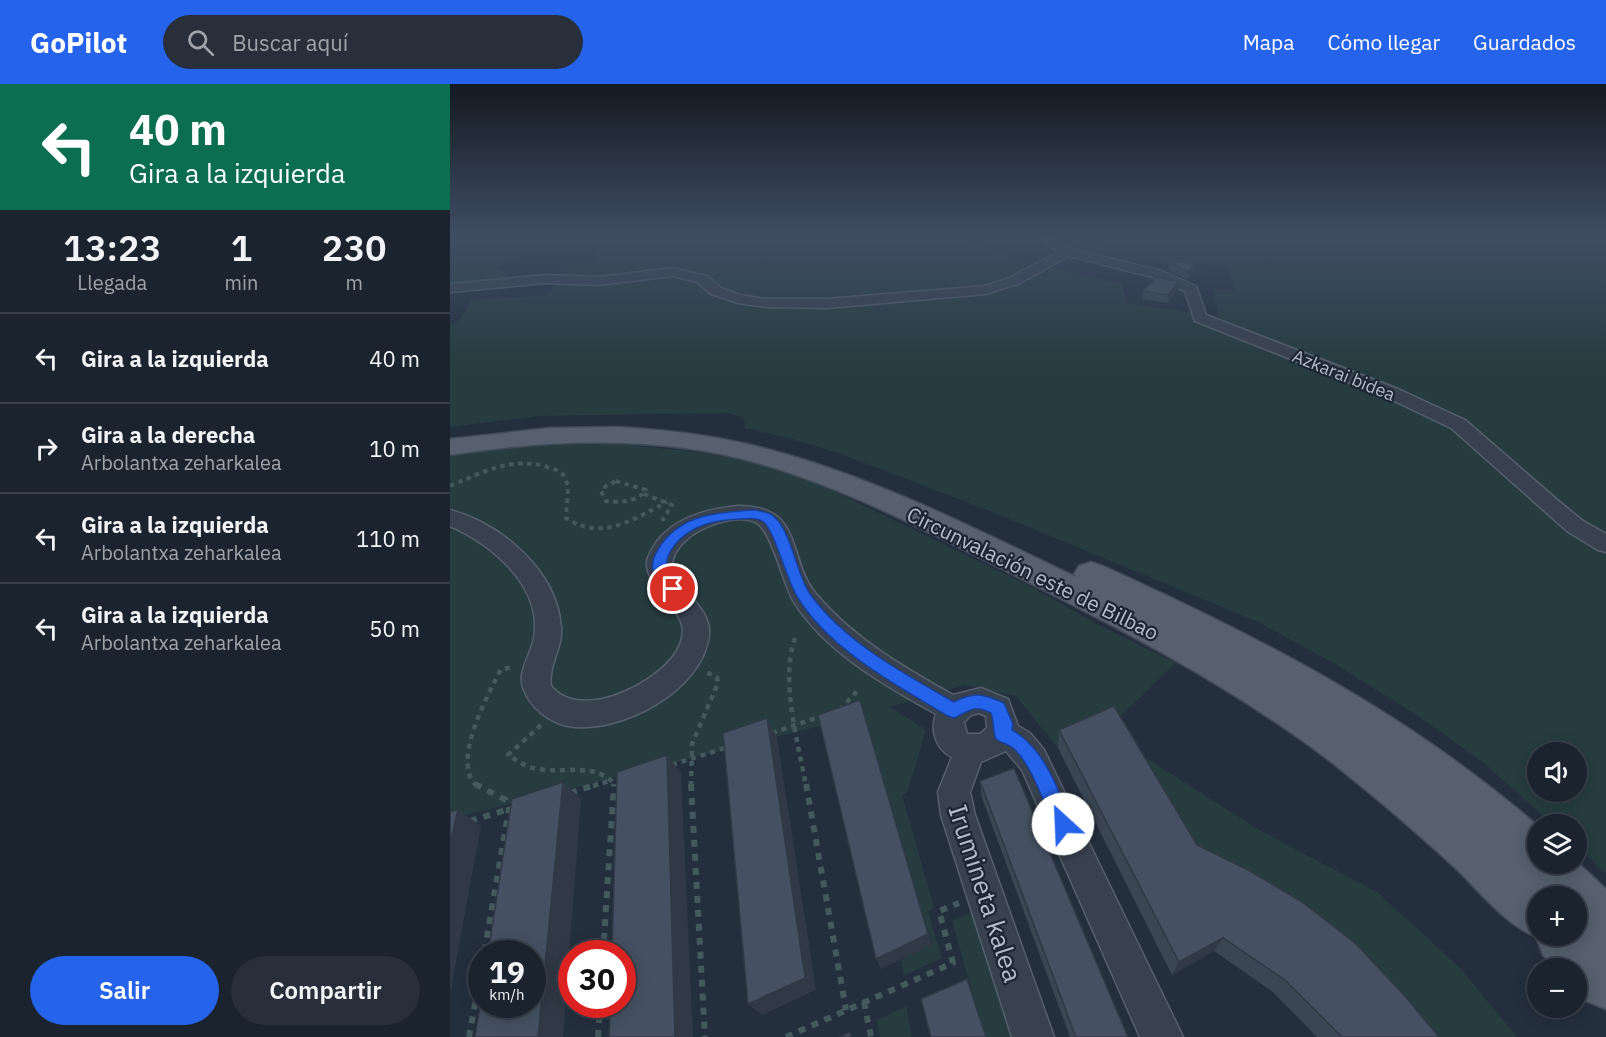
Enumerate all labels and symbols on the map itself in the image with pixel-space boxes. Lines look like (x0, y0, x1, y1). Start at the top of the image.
street label: Azkarai bidea (1289, 344, 1399, 406)
street label: Circunvalación este de Bilbao (902, 500, 1164, 646)
pin (647, 563, 698, 614)
position arrow (1031, 792, 1095, 856)
street label: Irumineta kalea (941, 800, 1031, 986)
speed limit sign: 30 (558, 940, 636, 1018)

